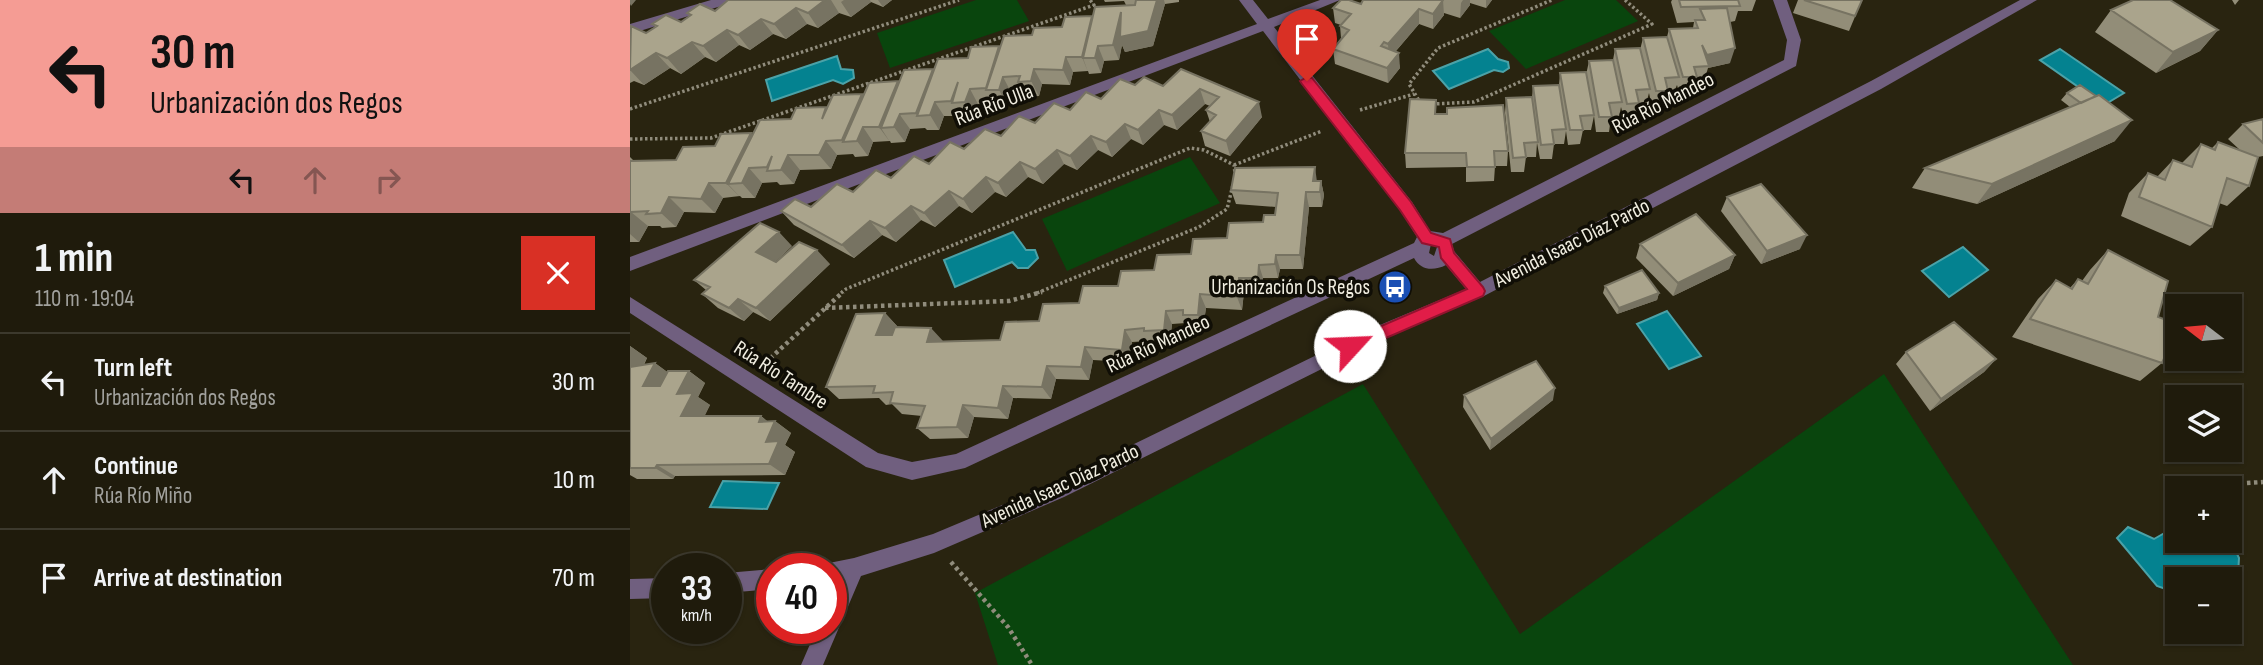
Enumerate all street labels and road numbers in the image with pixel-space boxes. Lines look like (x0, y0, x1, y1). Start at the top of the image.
street label: Rúa Río Mandeo (1608, 67, 1718, 139)
street label: Rúa Río Ulla (951, 79, 1037, 131)
street label: Avenida Isaac Díaz Pardo (1489, 193, 1654, 293)
street label: Rúa Río Mandeo (1102, 309, 1214, 379)
street label: Rúa Río Tambre (729, 335, 833, 415)
street label: Avenida Isaac Díaz Pardo (976, 439, 1143, 534)

